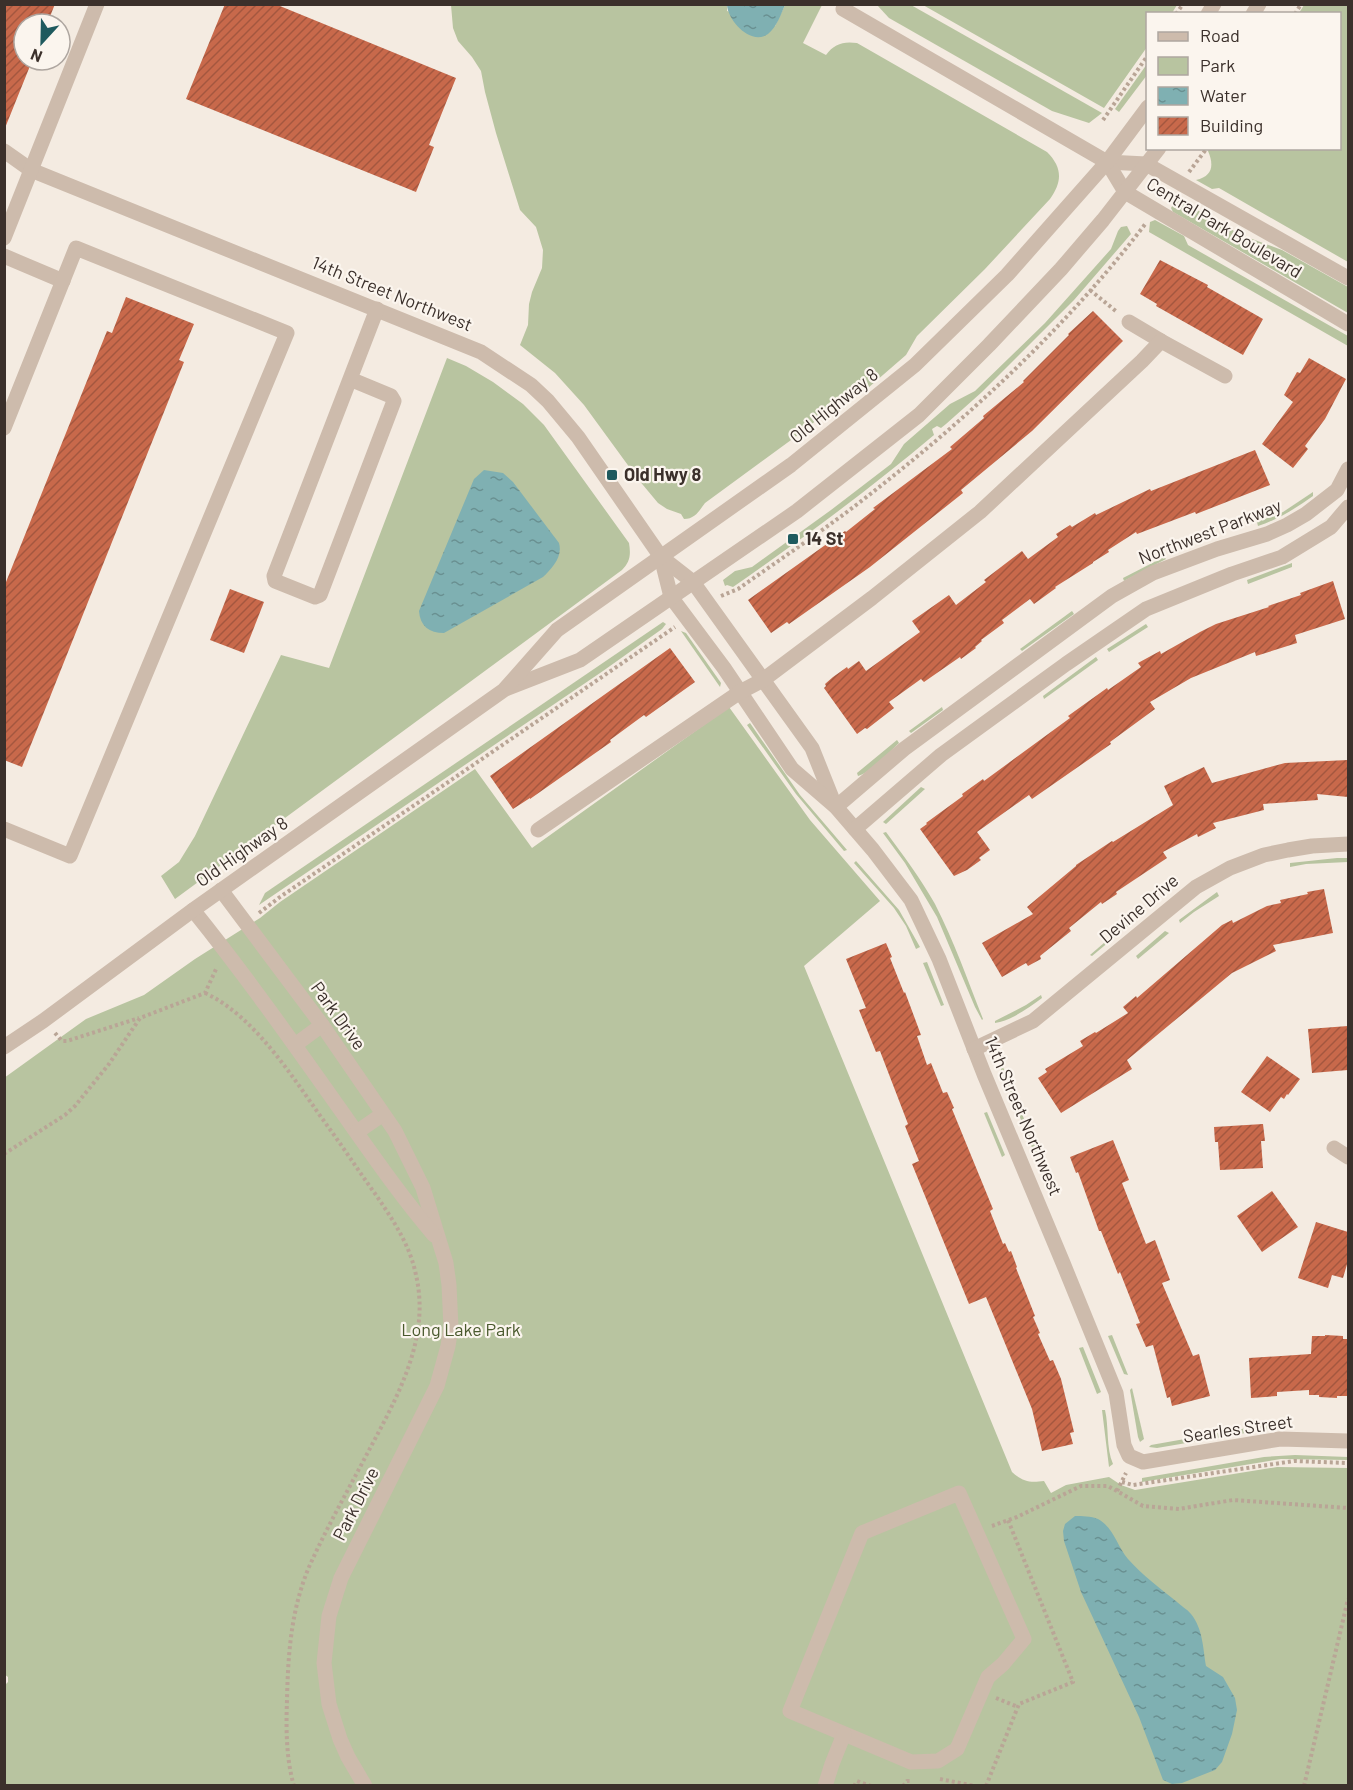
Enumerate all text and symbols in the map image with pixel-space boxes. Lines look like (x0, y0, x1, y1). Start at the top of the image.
north arrow (12, 12, 72, 72)
legend (1146, 12, 1341, 150)
text: Road (1200, 24, 1240, 46)
text: N (28, 46, 45, 67)
text: Park (1200, 54, 1235, 76)
text: Water (1200, 84, 1247, 106)
text: Building (1200, 114, 1263, 136)
street label: Central Park Boulevard (1143, 172, 1306, 282)
street label: 14th Street Northwest (309, 251, 476, 335)
street label: Old Highway 8 (785, 363, 882, 448)
place label: Old Hwy 8 (624, 463, 701, 485)
marker: Old Hwy 8 (605, 468, 619, 482)
street label: Northwest Parkway (1135, 494, 1284, 568)
place label: 14 St (805, 527, 844, 549)
marker: 14 St (786, 532, 800, 546)
street label: Old Highway 8 (191, 811, 292, 891)
street label: Devine Drive (1094, 869, 1182, 948)
street label: Park Drive (307, 977, 371, 1054)
street label: 14th Street Northwest (980, 1033, 1067, 1199)
park label: Long Lake Park (401, 1318, 521, 1340)
street label: Searles Street (1181, 1409, 1294, 1447)
street label: Park Drive (327, 1463, 383, 1544)

